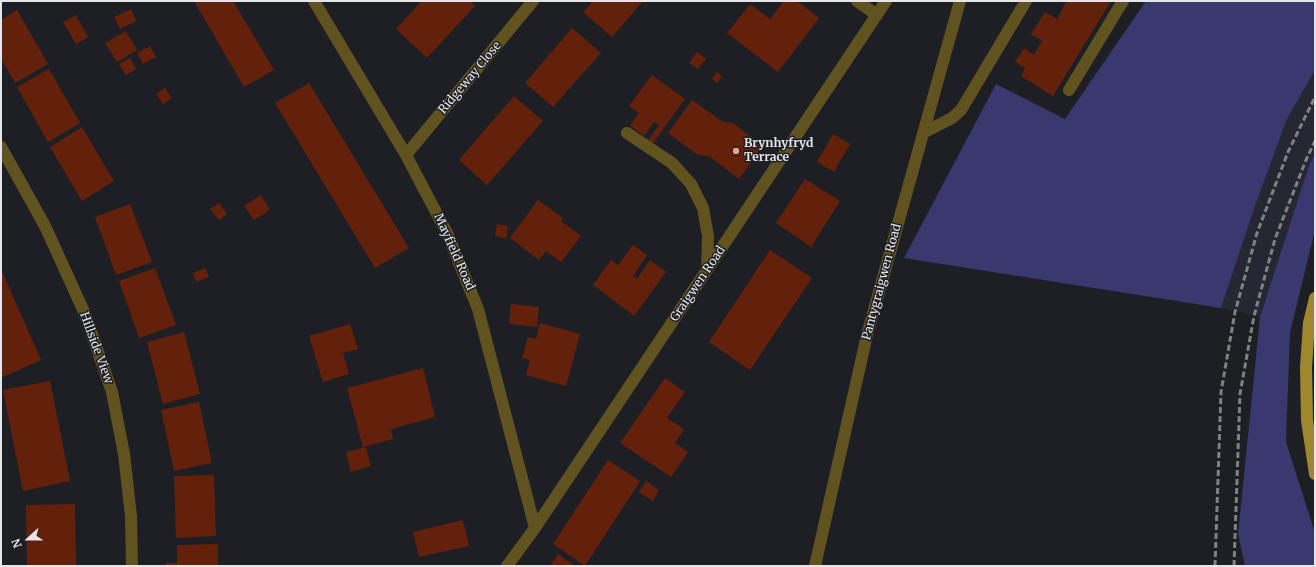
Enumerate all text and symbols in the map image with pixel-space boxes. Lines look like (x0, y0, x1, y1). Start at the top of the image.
street label: Ridgeway Close (436, 39, 504, 117)
place label: Brynhyfryd Terrace (744, 137, 813, 165)
marker: Brynhyfryd Terrace (731, 146, 741, 156)
street label: Mayfield Road (431, 211, 477, 293)
street label: Pantygraigwen Road (860, 222, 904, 342)
street label: Graigwen Road (667, 244, 729, 324)
street label: Hillside View (76, 310, 116, 386)
north arrow (8, 519, 48, 559)
text: N (9, 537, 25, 550)

